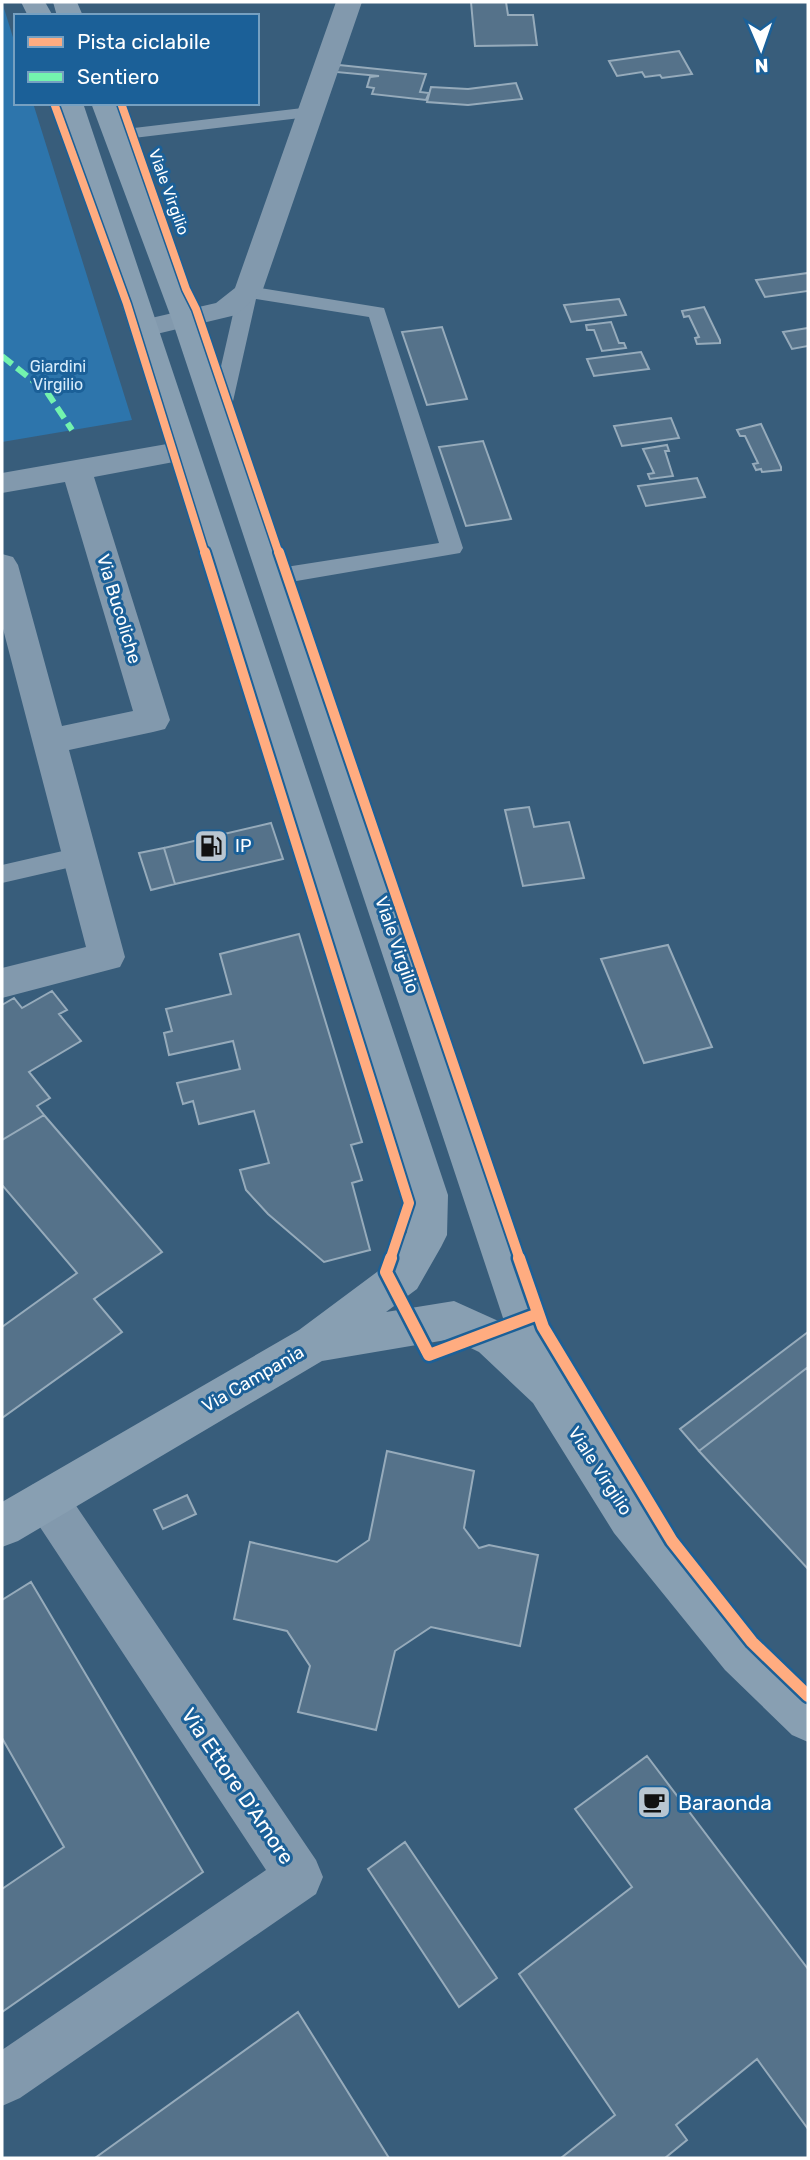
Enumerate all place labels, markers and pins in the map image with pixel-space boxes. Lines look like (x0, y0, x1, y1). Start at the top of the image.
fuel station icon: IP (192, 827, 230, 865)
place label: IP (235, 835, 251, 857)
cafe icon: Baraonda (635, 1783, 673, 1821)
place label: Baraonda (678, 1790, 772, 1815)

